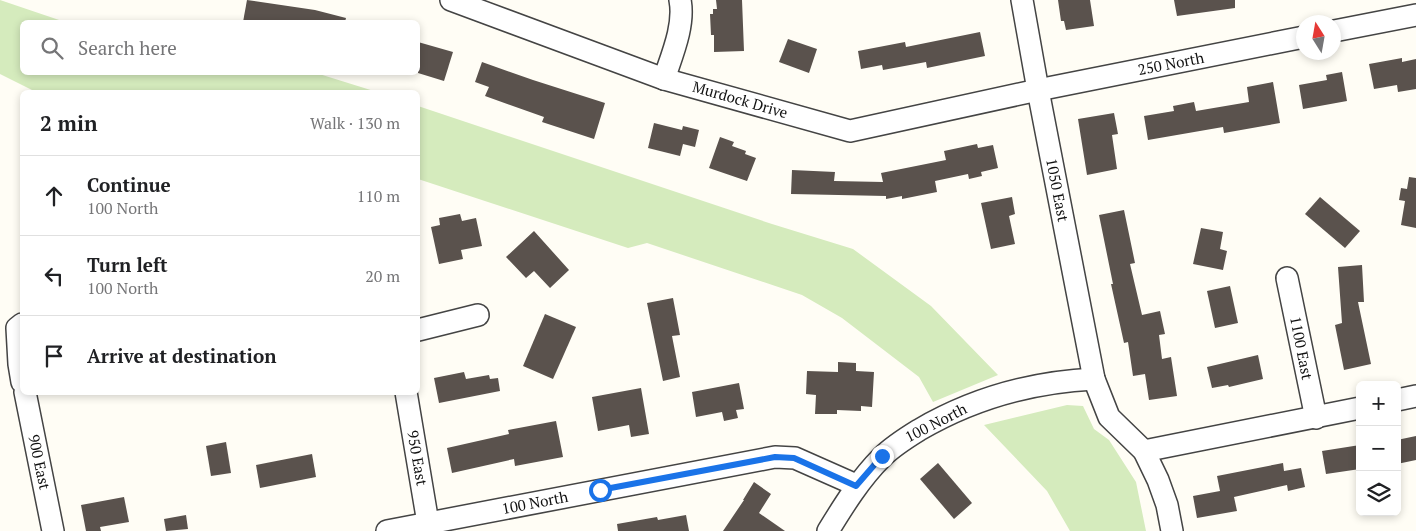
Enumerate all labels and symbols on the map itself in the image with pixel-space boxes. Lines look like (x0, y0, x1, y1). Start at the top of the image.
north arrow (1296, 15, 1341, 60)
street label: 250 North (1136, 47, 1206, 79)
street label: Murdock Drive (690, 76, 790, 122)
street label: 1050 East (1042, 156, 1074, 224)
street label: 1100 East (1286, 314, 1318, 382)
street label: 100 North (901, 398, 970, 446)
street label: 950 East (403, 429, 433, 488)
street label: 900 East (24, 432, 56, 492)
route end (871, 445, 894, 468)
route start (589, 479, 612, 502)
street label: 100 North (500, 486, 570, 518)

